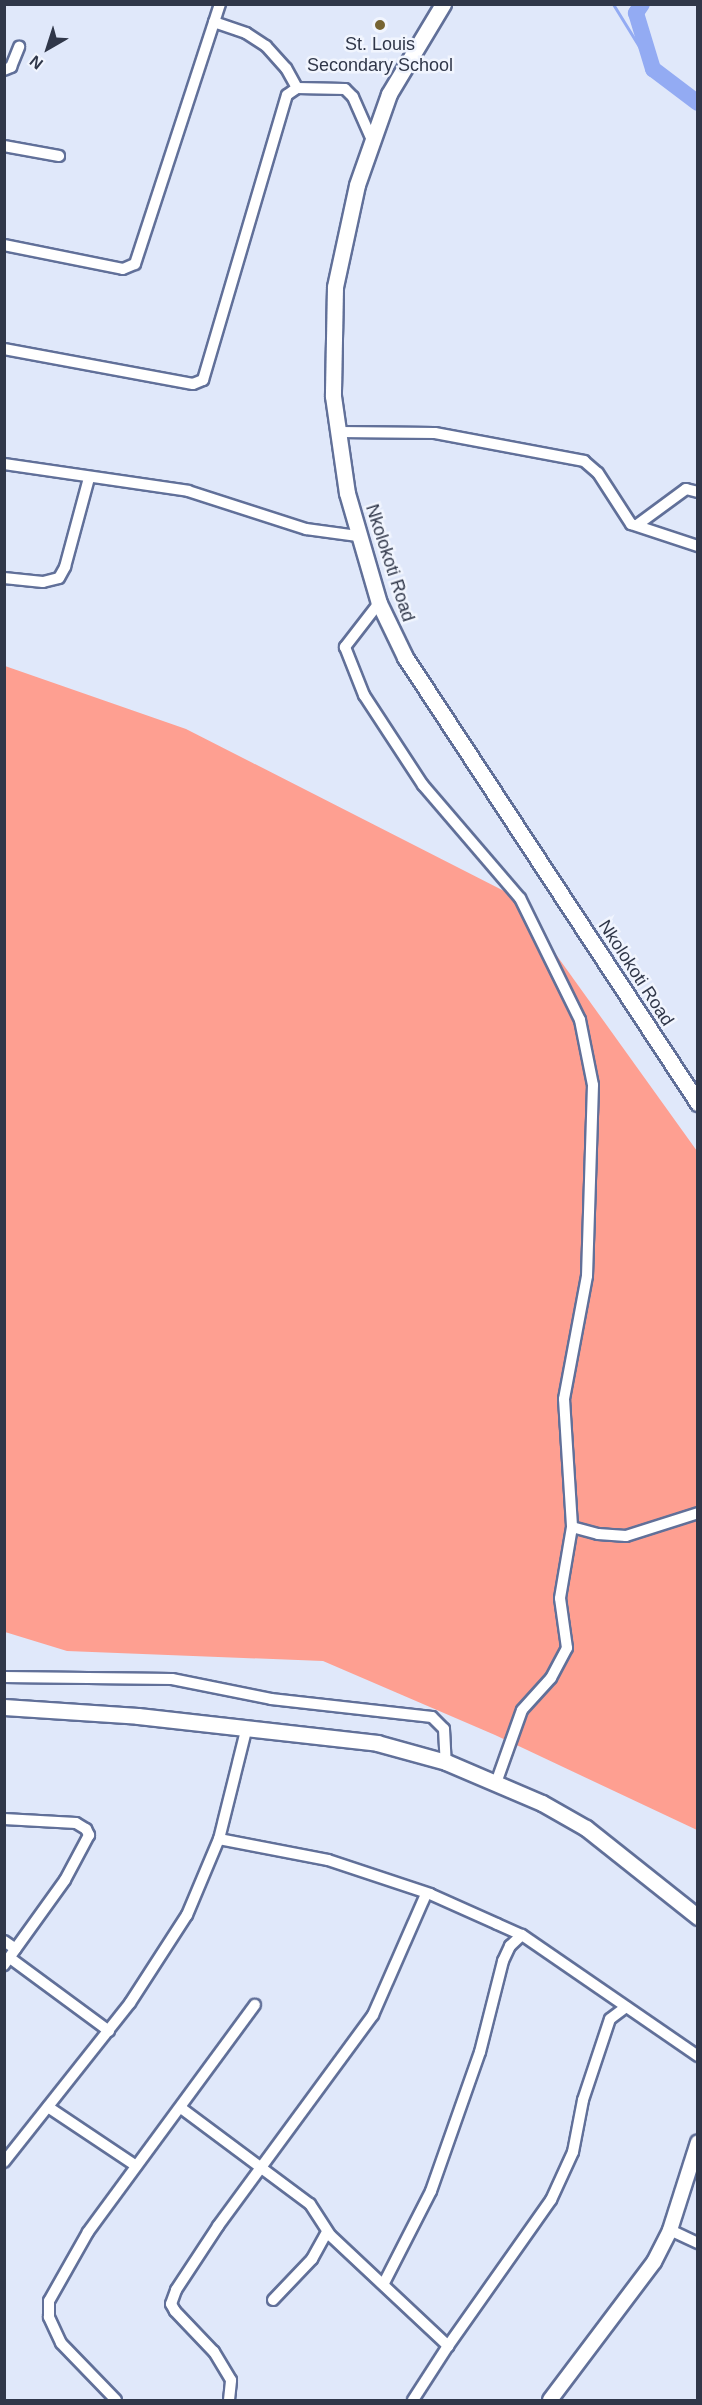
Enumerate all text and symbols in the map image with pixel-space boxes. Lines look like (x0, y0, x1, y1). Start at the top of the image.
north arrow (18, 18, 78, 78)
marker: St. Louis Secondary School (373, 18, 387, 32)
place label: St. Louis Secondary School (307, 34, 453, 76)
text: N (27, 52, 46, 73)
street label: Nkolokoti Road (361, 502, 419, 624)
street label: Nkolokoti Road (594, 916, 678, 1030)

